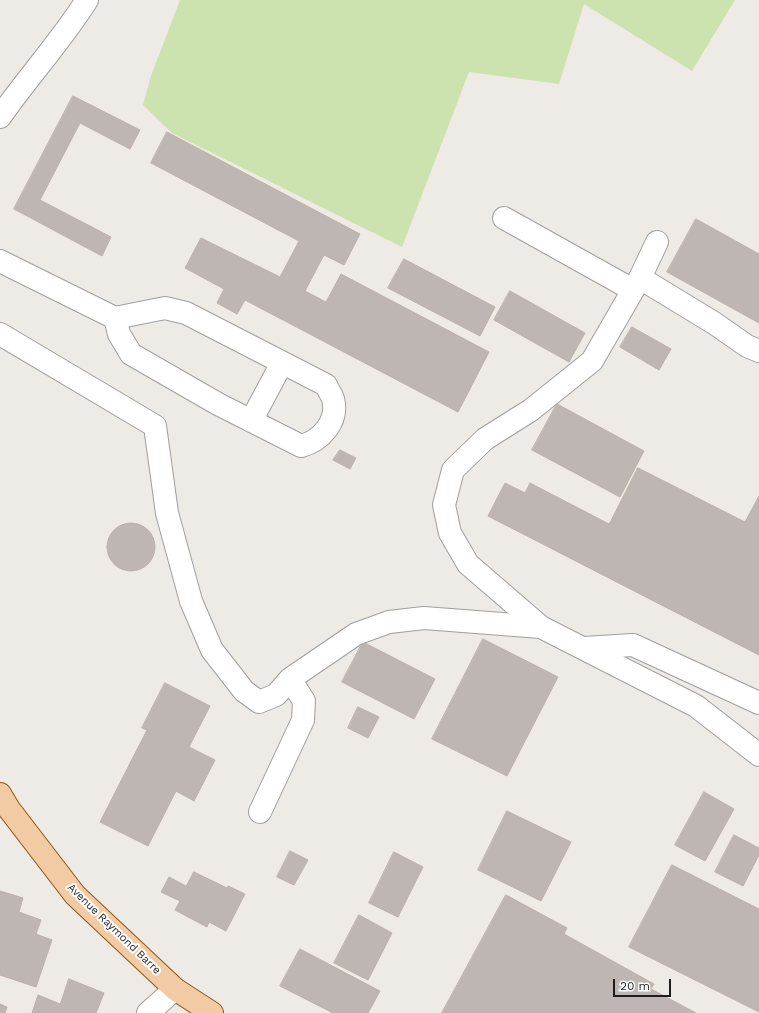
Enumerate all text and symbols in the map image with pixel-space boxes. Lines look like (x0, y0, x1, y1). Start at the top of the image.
street label: Avenue Raymond Barre (65, 881, 163, 977)
scale bar (615, 971, 673, 997)
text: 20 m (620, 979, 650, 993)

